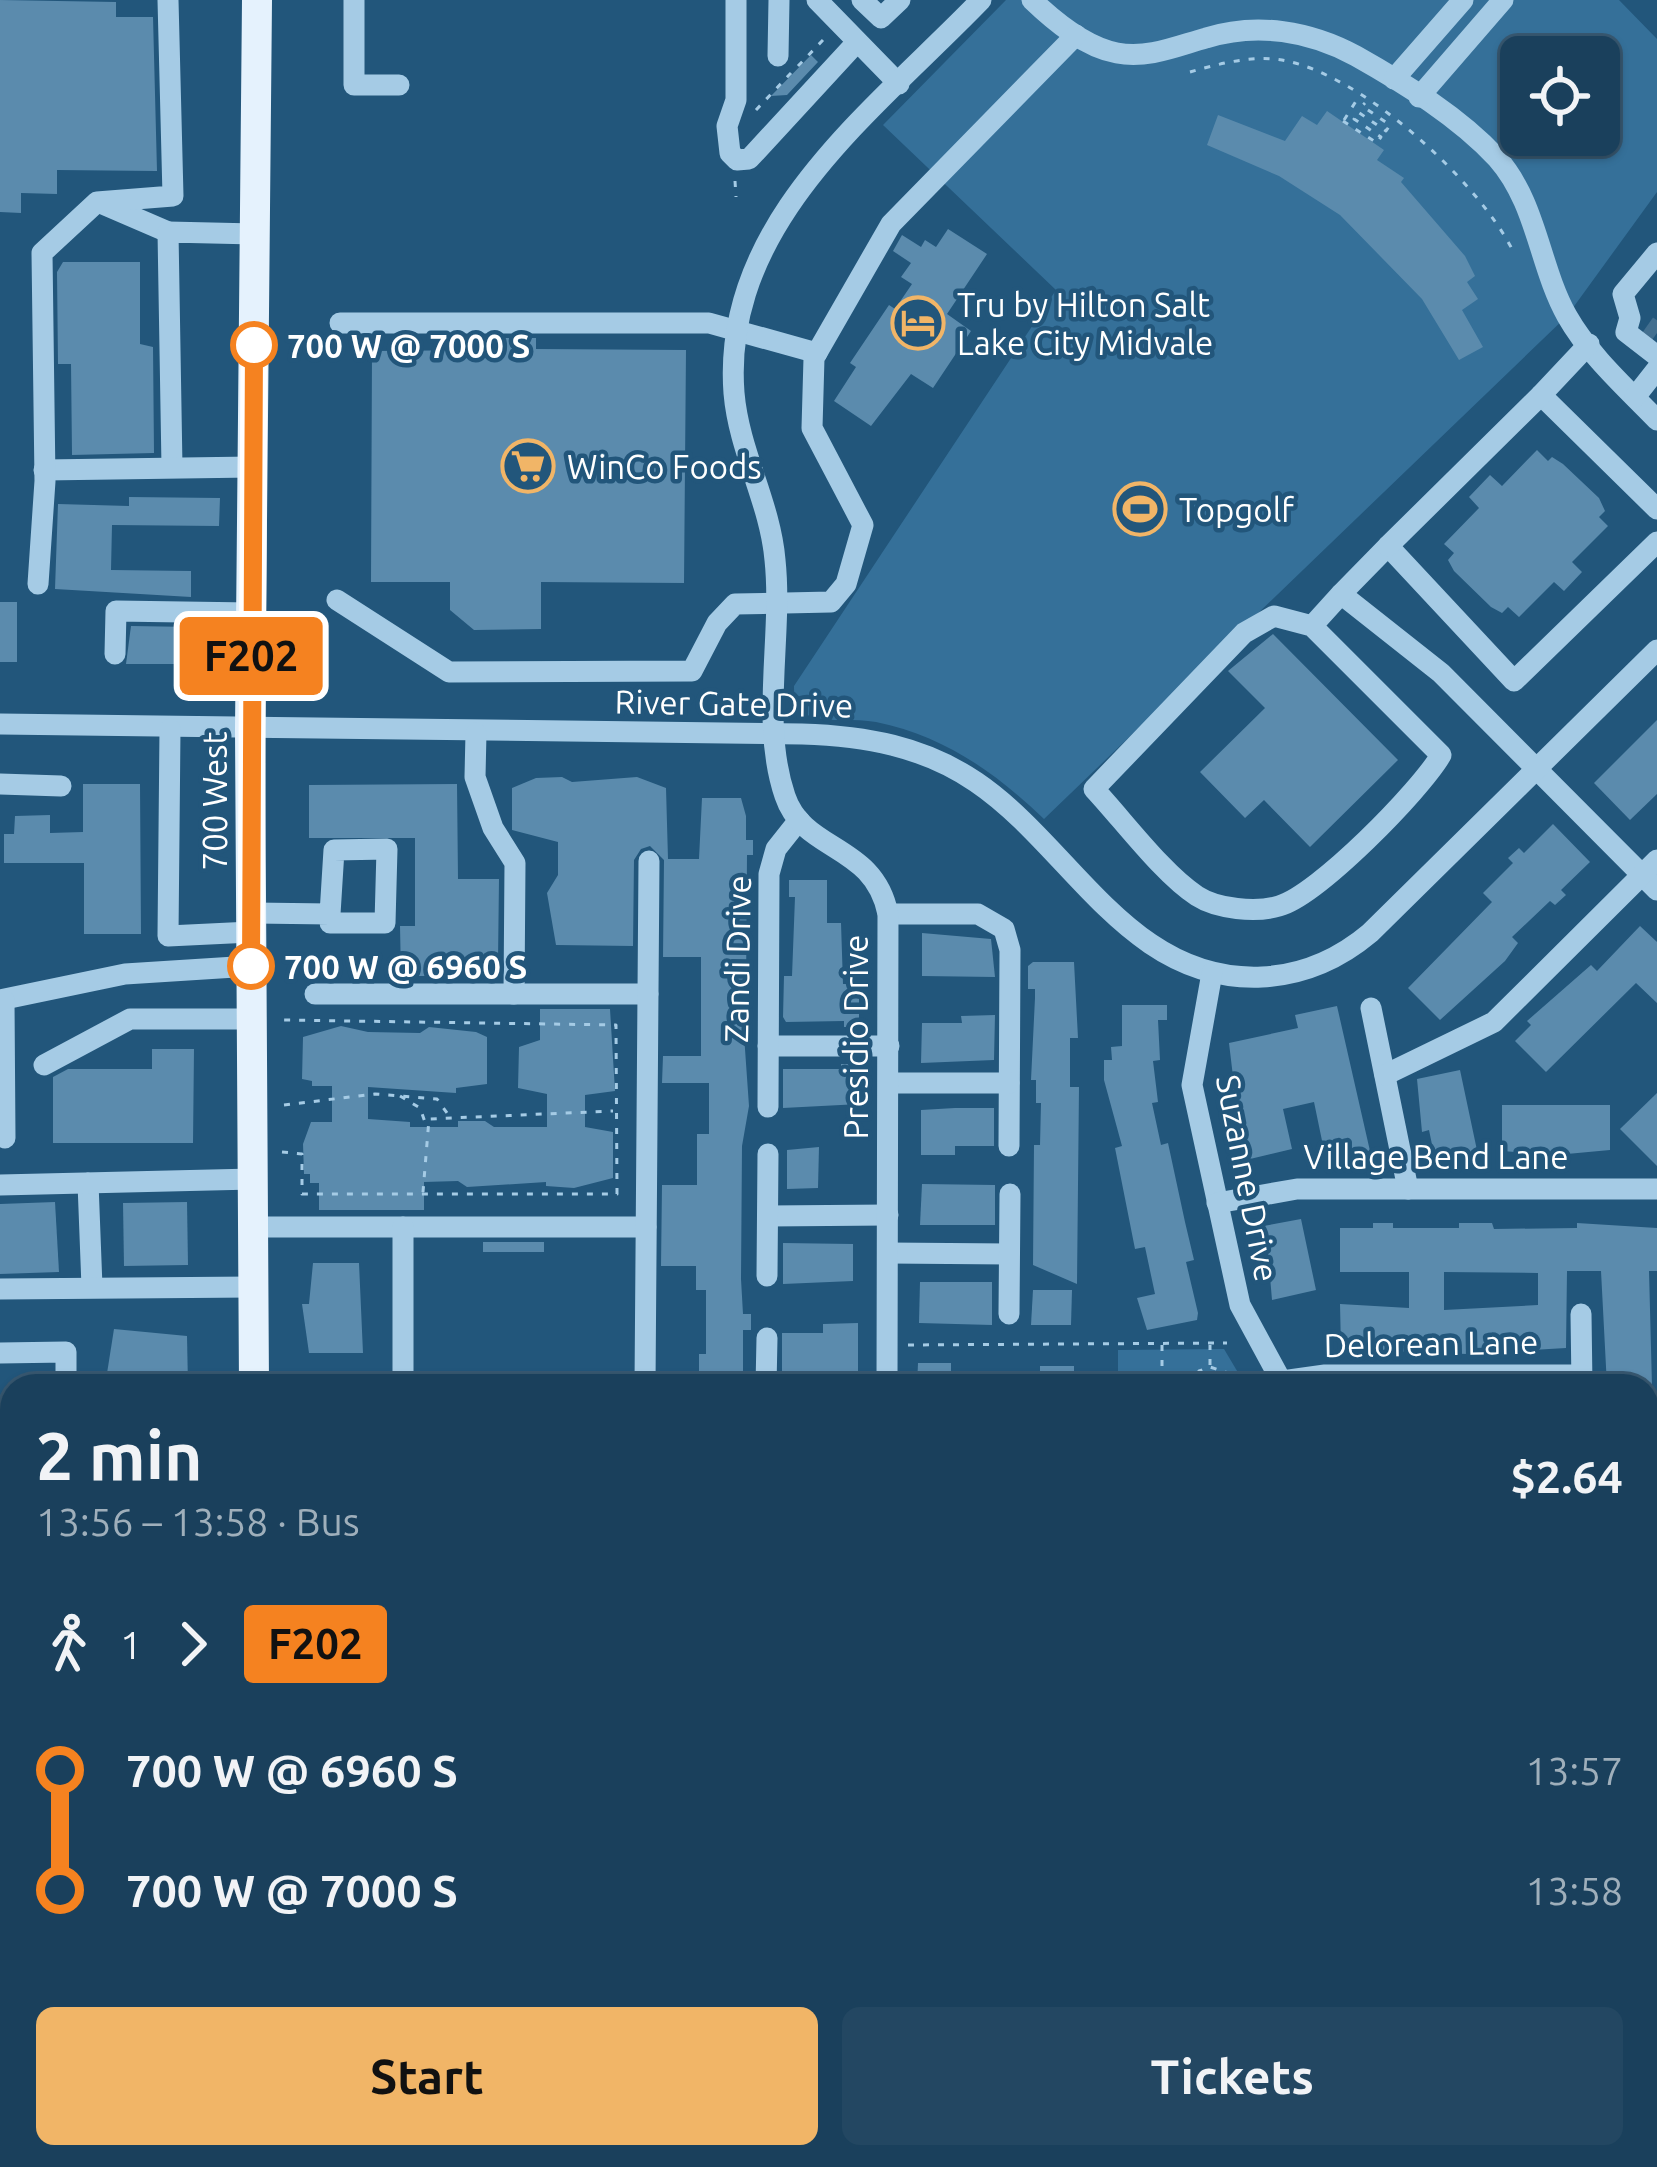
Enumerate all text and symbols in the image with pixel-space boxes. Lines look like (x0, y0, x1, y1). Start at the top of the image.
map controls (1500, 36, 1620, 156)
button: locate (1500, 36, 1620, 156)
place label: Tru by Hilton Salt Lake City Midvale (957, 286, 1213, 361)
hotel icon: Tru by Hilton Salt Lake City Midvale (890, 295, 946, 351)
marker: 700 W @ 7000 S (232, 323, 276, 367)
place label: 700 W @ 7000 S (287, 327, 530, 364)
supermarket icon: WinCo Foods (500, 438, 556, 494)
place label: WinCo Foods (567, 448, 762, 485)
sports icon: Topgolf (1112, 481, 1168, 537)
place label: Topgolf (1179, 491, 1294, 528)
line badge: F202 (167, 617, 335, 695)
text: F202 (204, 632, 298, 679)
street label: River Gate Drive (614, 682, 854, 724)
street label: 700 West (196, 732, 233, 870)
street label: Zandi Drive (717, 875, 757, 1043)
street label: Presidio Drive (837, 935, 874, 1139)
marker: 700 W @ 6960 S (229, 944, 273, 988)
place label: 700 W @ 6960 S (284, 948, 527, 985)
street label: Suzanne Drive (1210, 1072, 1286, 1284)
street label: Village Bend Lane (1304, 1138, 1568, 1175)
street label: Delorean Lane (1324, 1323, 1538, 1363)
text: 2 min (36, 1418, 203, 1492)
text: $2.64 (1510, 1451, 1623, 1502)
text: 13:56 – 13:58 · Bus (36, 1500, 360, 1543)
icon: walk (36, 1611, 102, 1677)
icon: forward (160, 1611, 226, 1677)
text: F202 (268, 1620, 363, 1667)
text: 1 (120, 1623, 142, 1666)
text: 700 W @ 6960 S (126, 1745, 458, 1796)
text: 13:57 (1525, 1749, 1623, 1792)
text: 700 W @ 7000 S (126, 1865, 458, 1916)
text: 13:58 (1525, 1869, 1623, 1912)
button: Start (36, 2007, 818, 2145)
button: Tickets (842, 2007, 1623, 2145)

